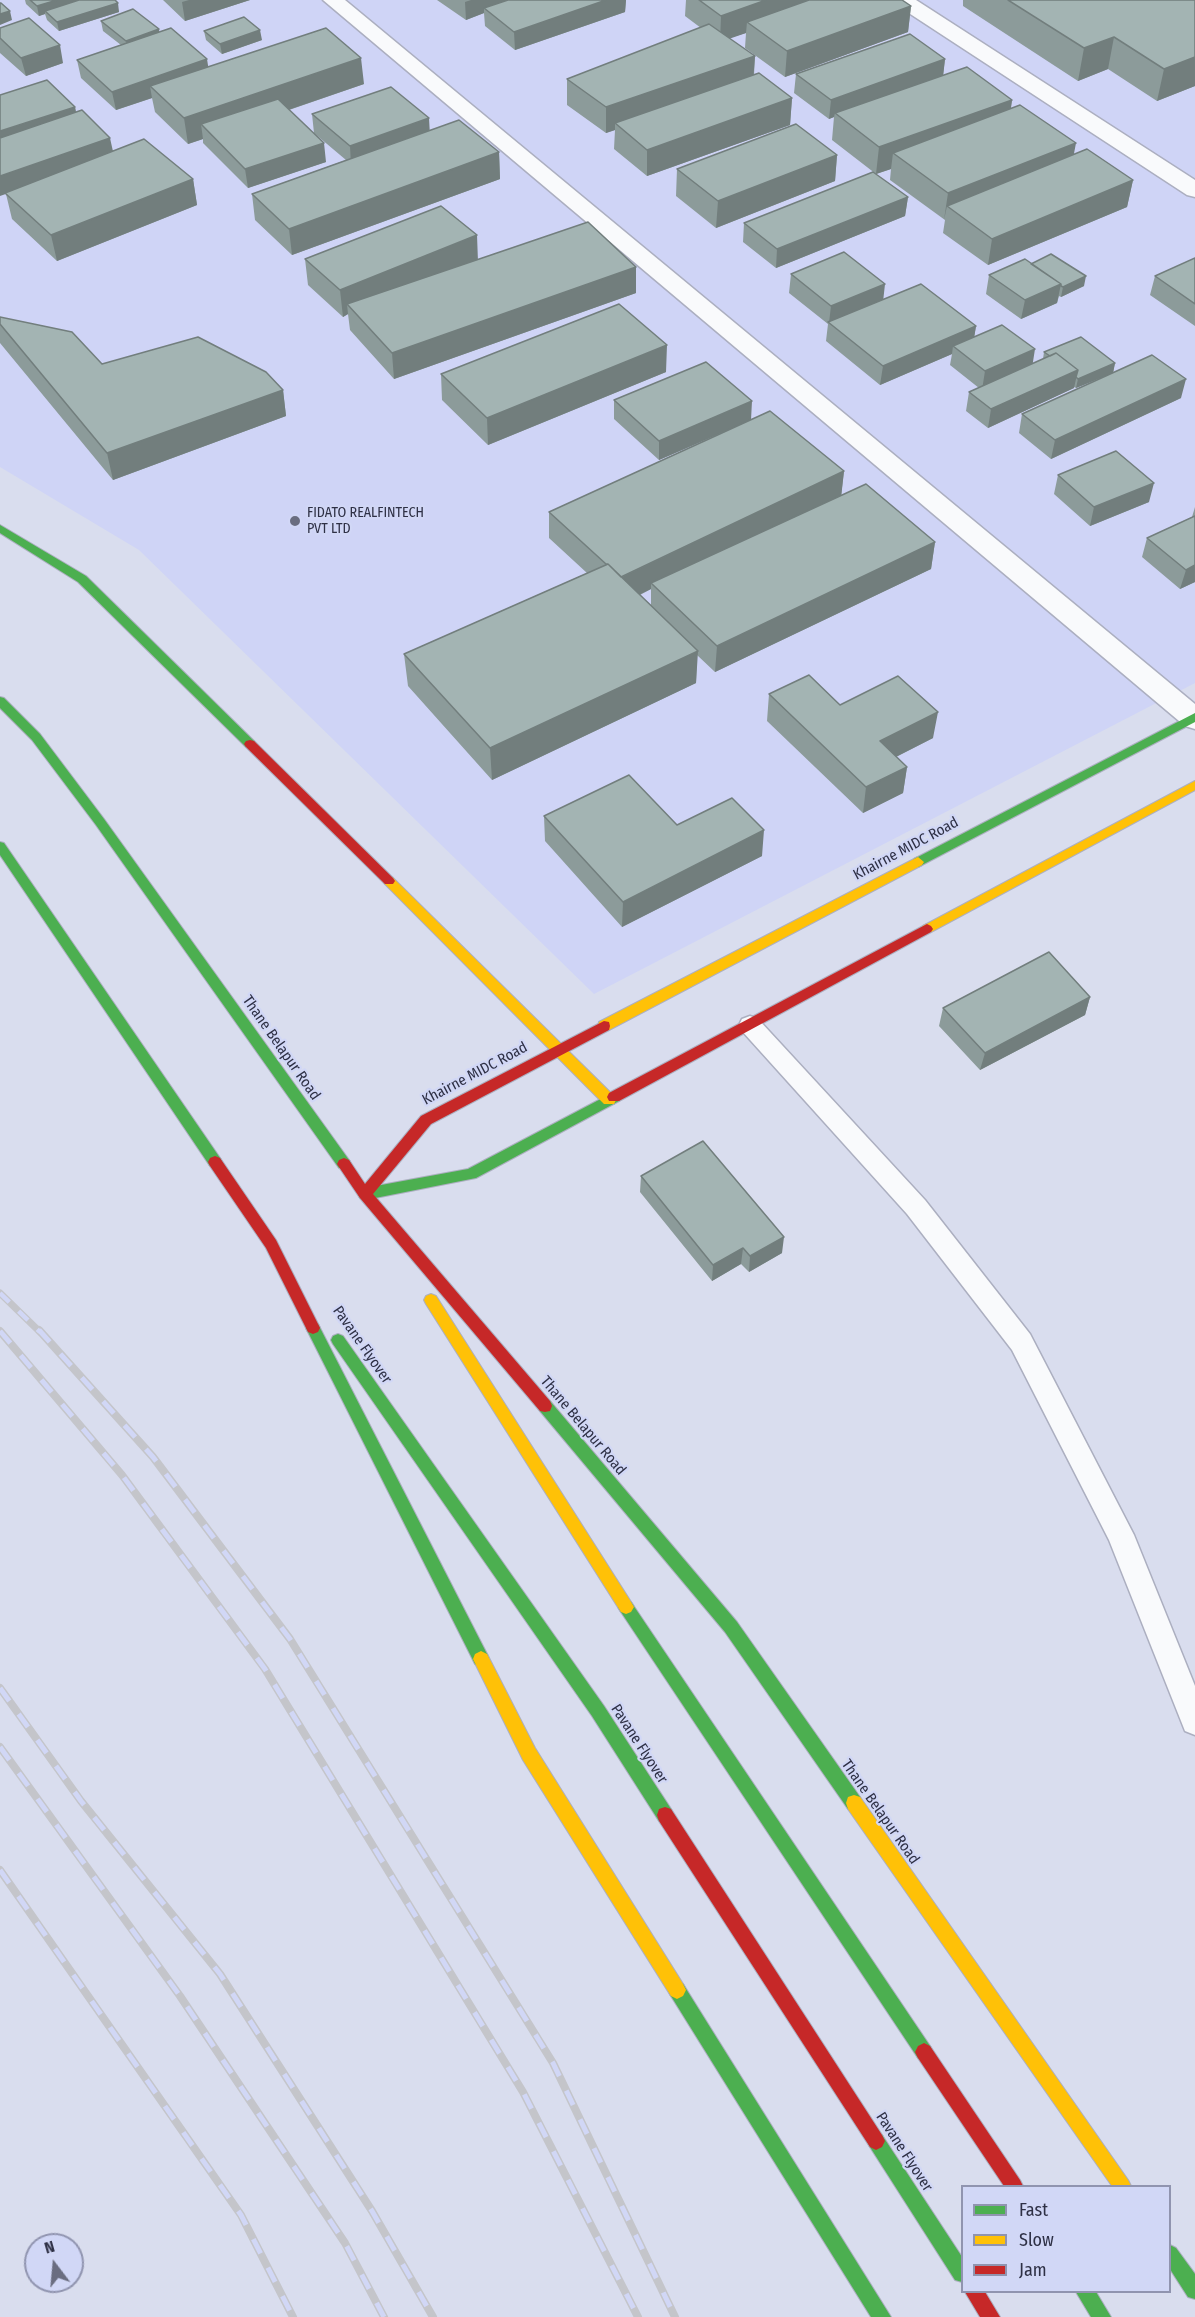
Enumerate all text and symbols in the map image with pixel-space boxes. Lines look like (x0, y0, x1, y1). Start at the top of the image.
place label: FIDATO REALFINTECH PVT LTD (307, 505, 424, 538)
marker: FIDATO REALFINTECH PVT LTD (288, 514, 302, 528)
street label: Khairne MIDC Road (850, 814, 962, 884)
street label: Thane Belapur Road (238, 992, 324, 1104)
street label: Khairne MIDC Road (419, 1039, 531, 1109)
street label: Pavane Flyover (329, 1303, 395, 1387)
street label: Thane Belapur Road (536, 1373, 630, 1479)
street label: Pavane Flyover (607, 1701, 671, 1787)
street label: Thane Belapur Road (837, 1756, 923, 1868)
street label: Pavane Flyover (872, 2109, 936, 2195)
legend (961, 2185, 1171, 2293)
text: Fast (1019, 2199, 1048, 2221)
text: Slow (1019, 2229, 1054, 2251)
north arrow (24, 2233, 84, 2293)
text: N (42, 2237, 57, 2258)
text: Jam (1019, 2259, 1047, 2281)

